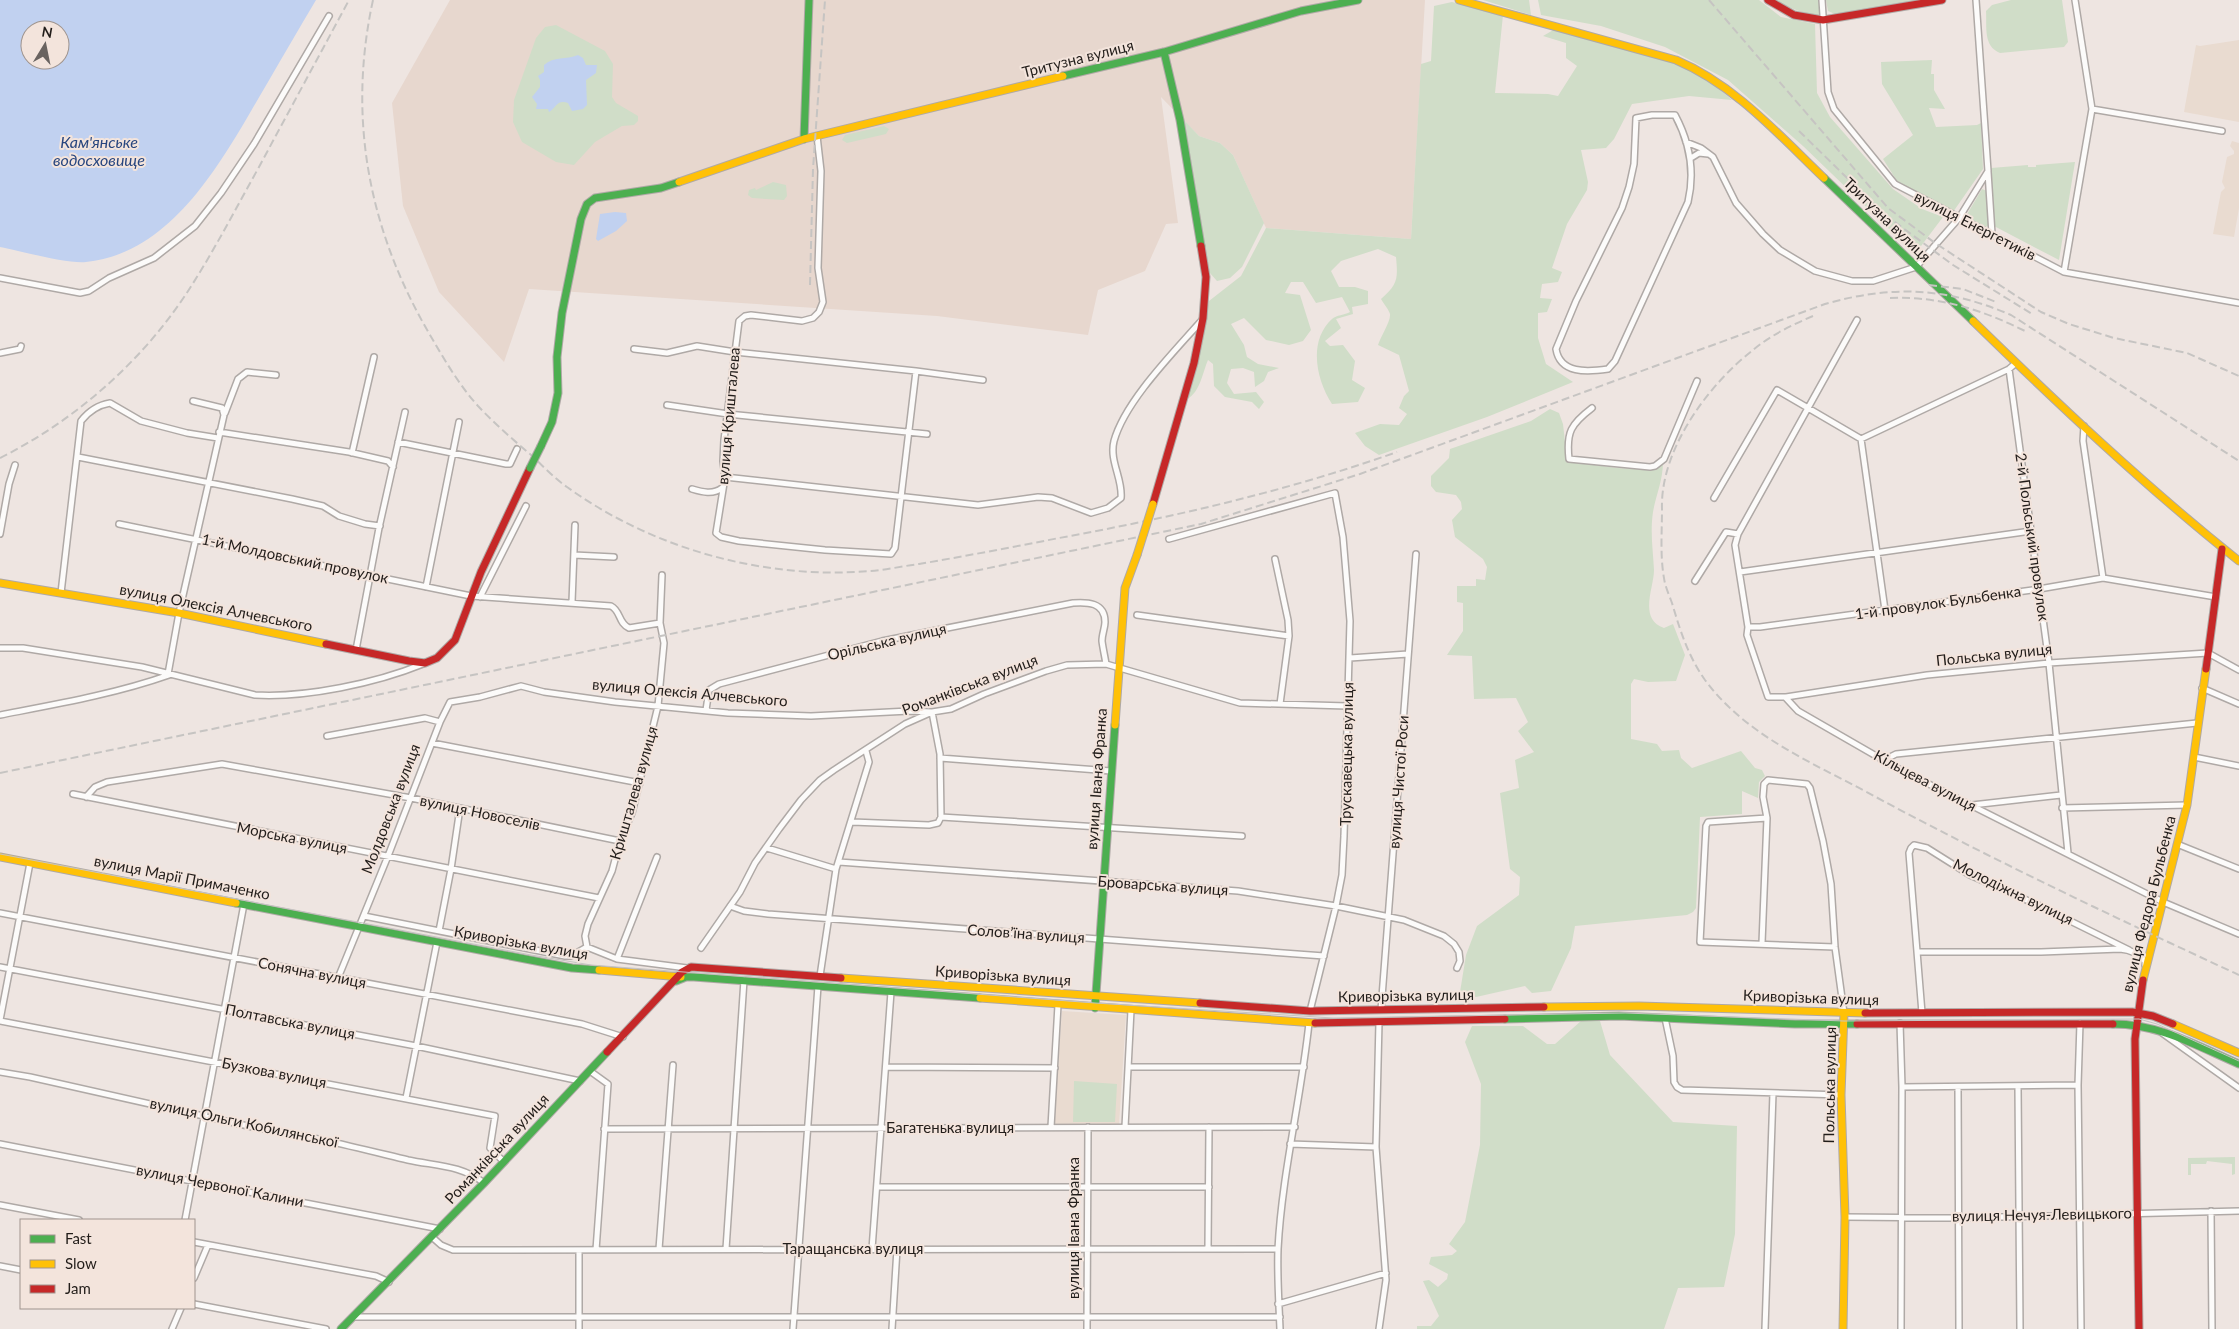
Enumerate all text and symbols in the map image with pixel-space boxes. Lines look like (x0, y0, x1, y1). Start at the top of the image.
north arrow (20, 20, 70, 70)
text: N (41, 22, 54, 41)
street label: Тритузна вулиця (1020, 35, 1135, 81)
water label: Кам'янське водосховище (53, 132, 145, 169)
street label: Тритузна вулиця (1840, 173, 1935, 265)
street label: вулиця Енергетиків (1912, 187, 2039, 264)
street label: вулиця Кришталева (713, 346, 743, 485)
street label: 2-й Польський провулок (2012, 452, 2054, 622)
street label: 1-й Молдовський провулок (200, 529, 390, 587)
street label: вулиця Олексія Алчевського (118, 579, 314, 635)
street label: 1-й провулок Бульбенка (1854, 581, 2022, 623)
street label: Орільська вулиця (826, 619, 948, 663)
street label: Польська вулиця (1935, 639, 2053, 669)
street label: Романківська вулиця (899, 650, 1040, 718)
street label: вулиця Олексія Алчевського (592, 674, 789, 710)
street label: Трускавецька вулиця (1336, 682, 1356, 826)
street label: вулиця Івана Франка (1082, 708, 1110, 850)
street label: вулиця Чистої Роси (1384, 715, 1412, 849)
street label: Кришталева вулиця (605, 724, 661, 861)
street label: Молдовська вулиця (357, 741, 423, 876)
street label: Кільцева вулиця (1871, 746, 1980, 815)
street label: вулиця Новоселів (418, 790, 542, 834)
street label: вулиця Федора Бульбенка (2117, 814, 2179, 994)
street label: Морська вулиця (235, 817, 349, 857)
street label: вулиця Марії Примаченко (93, 851, 272, 903)
street label: Молодіжна вулиця (1950, 854, 2077, 928)
street label: Броварська вулиця (1097, 871, 1229, 899)
street label: Соловʼїна вулиця (967, 920, 1085, 946)
street label: Криворізька вулиця (453, 921, 590, 963)
street label: Сонячна вулиця (257, 953, 368, 991)
street label: Криворізька вулиця (935, 961, 1072, 989)
street label: Криворізька вулиця (1338, 985, 1474, 1005)
street label: Криворізька вулиця (1743, 986, 1879, 1008)
street label: Полтавська вулиця (224, 1000, 357, 1042)
street label: Польська вулиця (1819, 1027, 1839, 1143)
street label: Бузкова вулиця (220, 1053, 328, 1091)
street label: Романківська вулиця (441, 1090, 552, 1207)
street label: вулиця Ольги Кобилянської (148, 1093, 340, 1151)
street label: Багатенька вулиця (886, 1118, 1014, 1136)
street label: вулиця Івана Франка (1064, 1157, 1082, 1299)
street label: вулиця Червоної Калини (135, 1160, 305, 1210)
street label: вулиця Нечуя-Левицького (1952, 1203, 2132, 1225)
legend (20, 1219, 195, 1309)
text: Fast (65, 1229, 92, 1247)
street label: Таращанська вулиця (783, 1239, 923, 1257)
text: Slow (65, 1254, 97, 1272)
text: Jam (65, 1279, 91, 1297)

